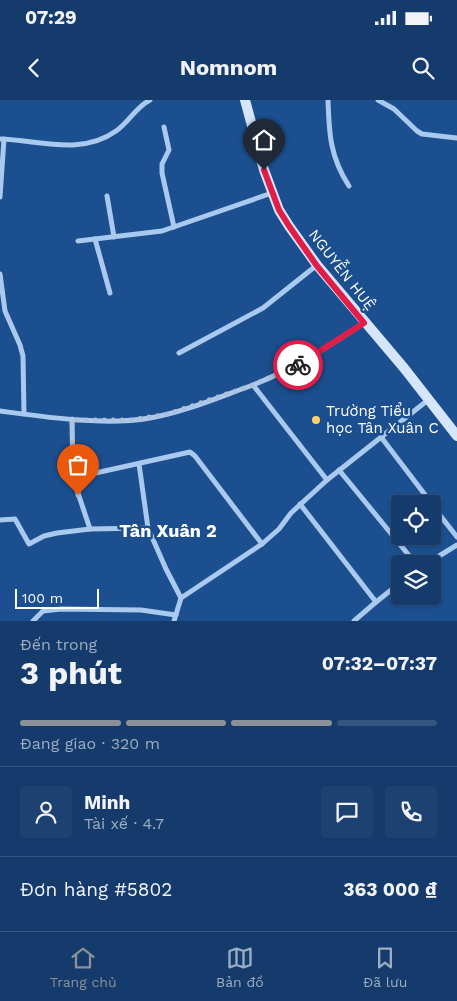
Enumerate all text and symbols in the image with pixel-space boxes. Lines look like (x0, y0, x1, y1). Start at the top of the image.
text: 07:29 (25, 6, 77, 29)
icon: back (20, 54, 48, 82)
icon: search (409, 54, 437, 82)
text: Nomnom (180, 55, 277, 80)
pin (243, 119, 285, 170)
icon: home (250, 126, 278, 154)
street label: NGUYỄN HUỆ (305, 224, 382, 314)
courier (273, 340, 323, 390)
icon: bike (284, 351, 312, 379)
place label: Trường Tiểu học Tân Xuân C (326, 402, 439, 437)
marker: Trường Tiểu học Tân Xuân C (310, 414, 322, 426)
pin (57, 444, 99, 495)
icon: bag (64, 451, 92, 479)
map controls (391, 495, 441, 605)
button: locate (391, 495, 441, 545)
district label: Tân Xuân 2 (119, 520, 217, 541)
button: layers (391, 555, 441, 605)
scale bar (15, 586, 99, 609)
text: 100 m (22, 590, 63, 606)
text: Đến trong (20, 635, 97, 654)
text: 07:32–07:37 (322, 652, 437, 675)
text: 3 phút (20, 654, 122, 692)
text: Đang giao · 320 m (20, 734, 160, 753)
button: person (20, 786, 72, 838)
button: chat (321, 786, 373, 838)
button: phone (385, 786, 437, 838)
text: Minh (84, 791, 130, 814)
text: Tài xế · 4.7 (84, 814, 164, 833)
text: Đơn hàng #5802 (20, 878, 172, 901)
text: 363 000 ₫ (343, 878, 437, 901)
tab: Trang chủ (50, 944, 117, 990)
tab: Bản đồ (216, 944, 264, 990)
tab: Đã lưu (363, 944, 407, 990)

